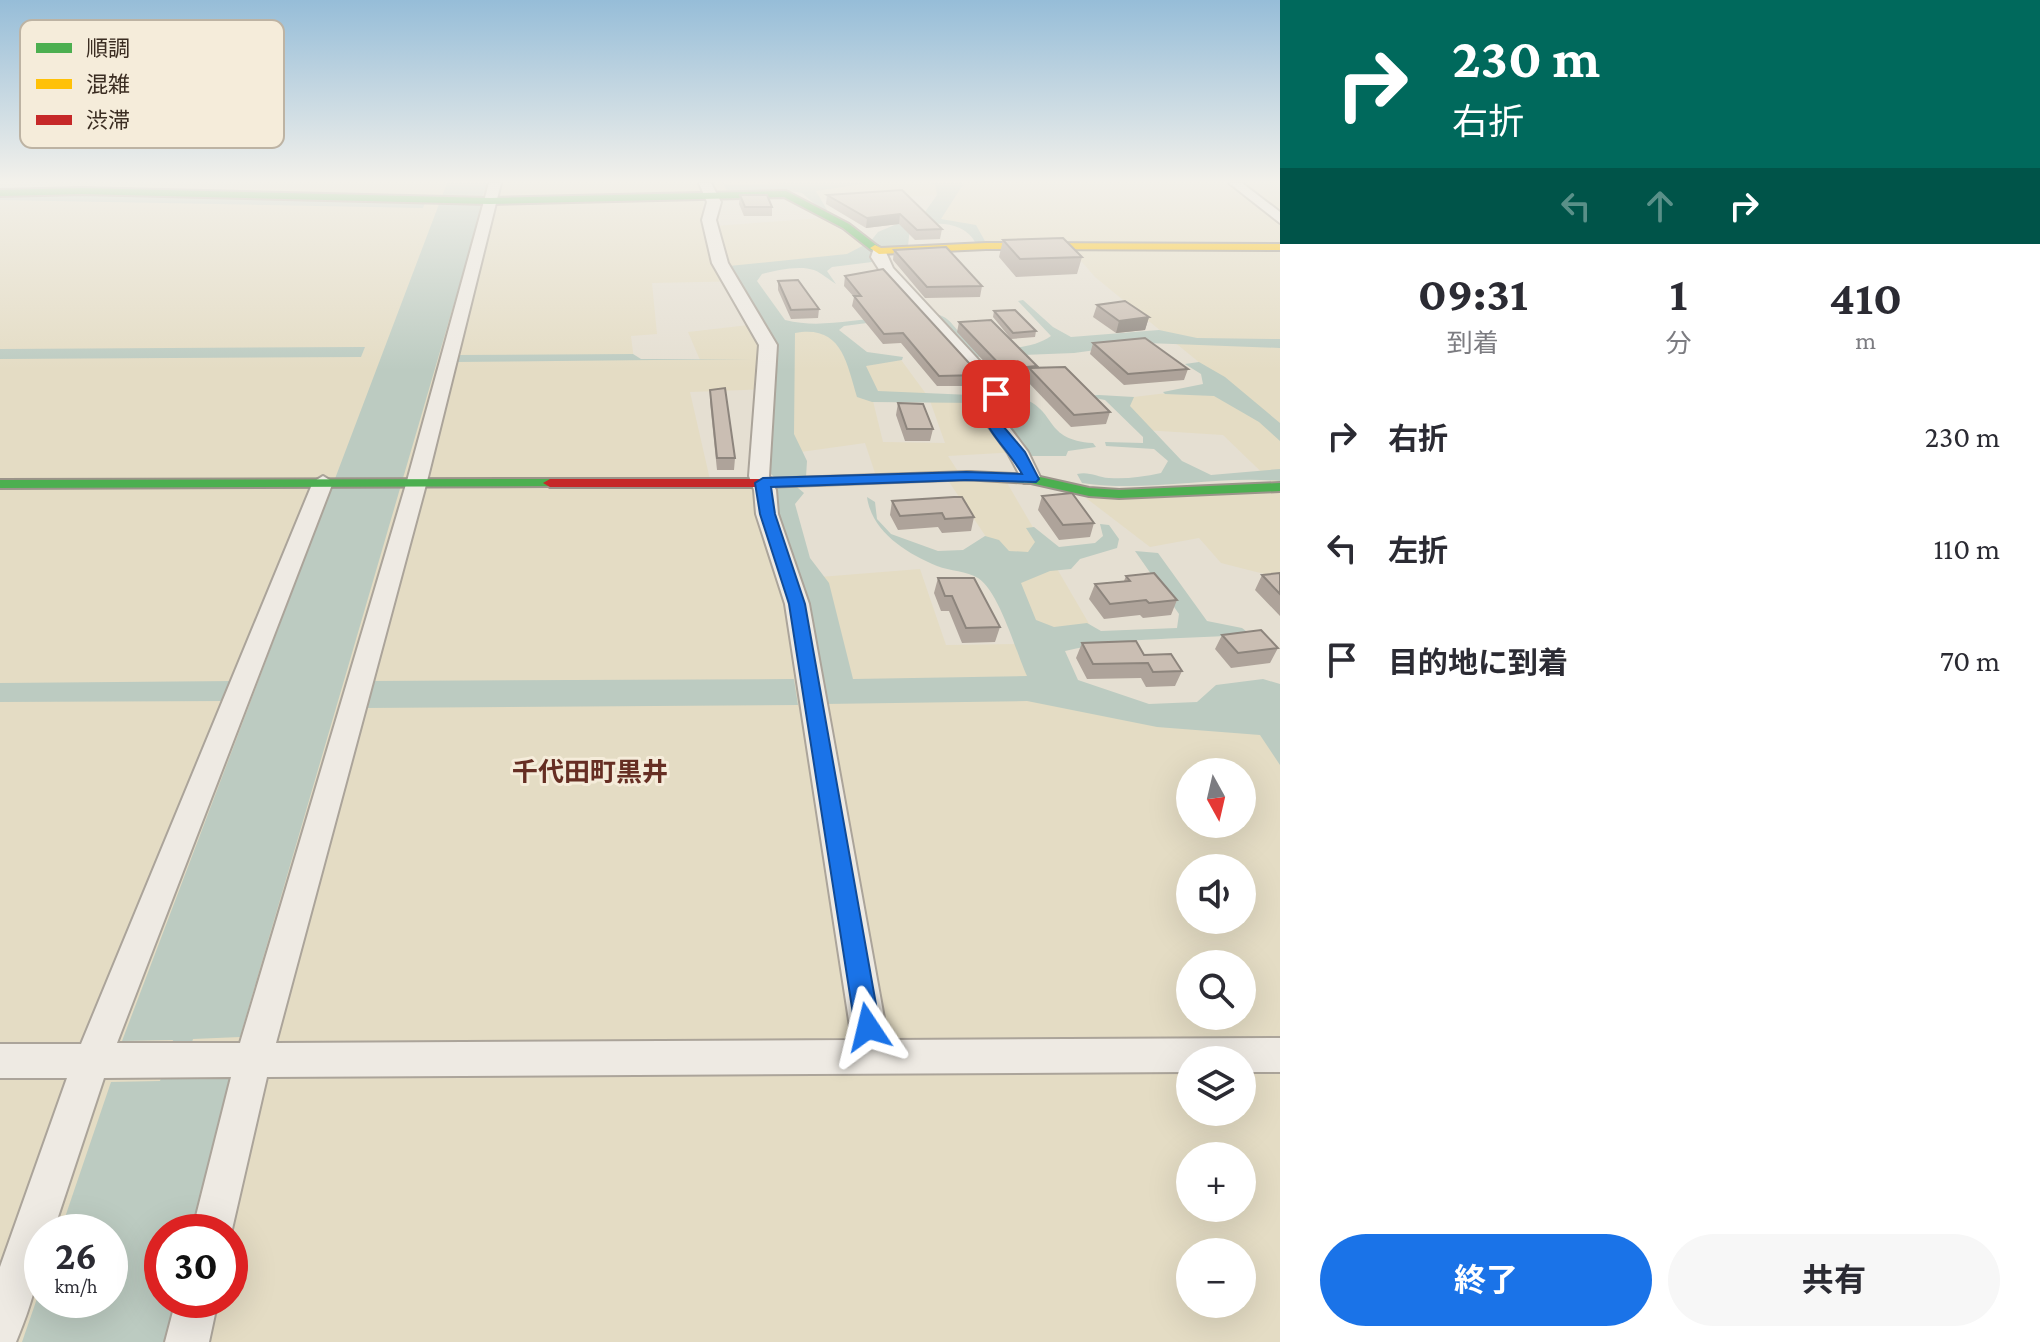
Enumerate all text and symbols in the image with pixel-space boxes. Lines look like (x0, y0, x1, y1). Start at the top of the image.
legend (20, 20, 284, 148)
text: 230 m (1452, 27, 1600, 89)
icon: right (1320, 32, 1424, 136)
text: 順調 (86, 36, 130, 61)
text: 混雑 (86, 72, 130, 97)
text: 右折 (1452, 102, 1524, 142)
text: 渋滞 (86, 108, 130, 133)
icon: left (1554, 184, 1598, 228)
icon: ahead (1638, 184, 1682, 228)
icon: right (1722, 184, 1766, 228)
text: 09:31 (1418, 267, 1528, 320)
text: 1 (1670, 267, 1688, 320)
text: 410 (1829, 271, 1902, 324)
text: m (1855, 326, 1876, 355)
text: 到着 (1447, 329, 1499, 358)
text: 分 (1666, 329, 1692, 358)
pin (962, 360, 1030, 428)
icon: arrive (974, 372, 1018, 416)
icon: right (1320, 414, 1364, 458)
text: 230 m (1925, 420, 2000, 453)
text: 右折 (1388, 422, 1448, 455)
icon: left (1320, 526, 1364, 570)
text: 110 m (1933, 532, 2000, 565)
text: 左折 (1388, 534, 1448, 567)
icon: arrive (1320, 638, 1364, 682)
text: 70 m (1940, 644, 2000, 677)
text: 目的地に到着 (1388, 646, 1568, 679)
district label: 千代田町黒井 (512, 758, 668, 787)
north arrow (1176, 758, 1256, 838)
map controls (1176, 758, 1256, 1318)
button: sound (1176, 854, 1256, 934)
button: search (1176, 950, 1256, 1030)
position arrow (826, 985, 910, 1069)
button: layers (1176, 1046, 1256, 1126)
button: + (1176, 1142, 1256, 1222)
speed limit sign: 30 (144, 1214, 248, 1318)
text: 26 (55, 1233, 97, 1278)
button: 終了 (1320, 1234, 1652, 1326)
button: 共有 (1668, 1234, 2000, 1326)
button: − (1176, 1238, 1256, 1318)
text: km/h (54, 1275, 98, 1297)

